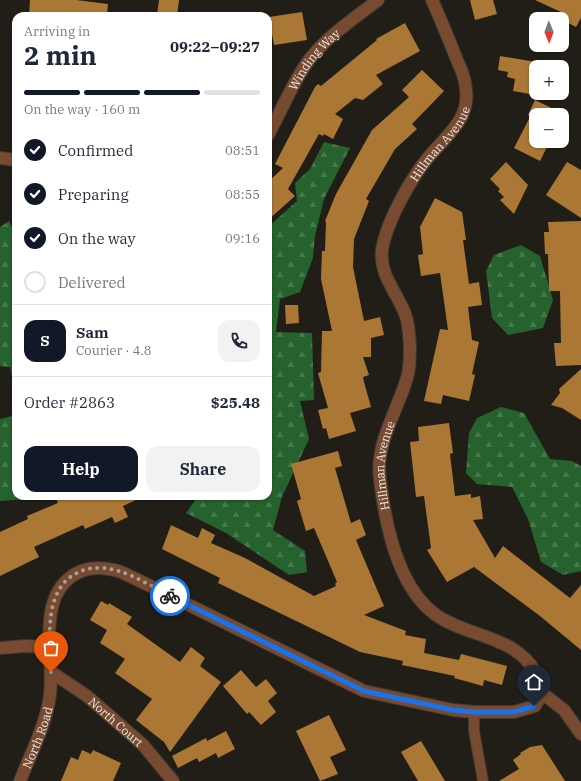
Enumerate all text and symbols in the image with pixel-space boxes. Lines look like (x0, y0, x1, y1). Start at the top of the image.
north arrow (529, 12, 569, 52)
map controls (529, 12, 569, 148)
text: Arriving in (24, 23, 90, 40)
street label: Winding Way (285, 25, 343, 93)
text: 09:22–09:27 (170, 37, 260, 56)
text: 2 min (24, 38, 97, 72)
button: + (529, 60, 569, 100)
text: On the way · 160 m (24, 101, 140, 118)
street label: Hillman Avenue (406, 104, 473, 184)
button: − (529, 108, 569, 148)
icon: check (24, 139, 46, 161)
text: Confirmed (58, 141, 133, 160)
text: 08:51 (225, 142, 260, 159)
icon: check (24, 183, 46, 205)
text: Preparing (58, 185, 129, 204)
text: 08:55 (225, 186, 260, 203)
icon: check (24, 227, 46, 249)
text: On the way (58, 229, 136, 248)
text: 09:16 (225, 230, 260, 247)
text: Delivered (58, 273, 126, 292)
button: phone (218, 320, 260, 362)
text: Sam (76, 323, 109, 342)
text: S (40, 331, 50, 350)
text: Courier · 4.8 (76, 342, 152, 359)
text: Order #2863 (24, 393, 115, 412)
text: $25.48 (211, 393, 260, 412)
street label: Hillman Avenue (372, 419, 398, 512)
button: Help (24, 446, 138, 492)
button: Share (146, 446, 260, 492)
courier (150, 576, 190, 616)
icon: bike (159, 585, 181, 607)
pin (34, 631, 68, 672)
icon: bag (40, 637, 62, 659)
pin (517, 665, 551, 706)
icon: home (523, 671, 545, 693)
street label: North Court (86, 694, 147, 749)
street label: North Road (19, 705, 55, 770)

